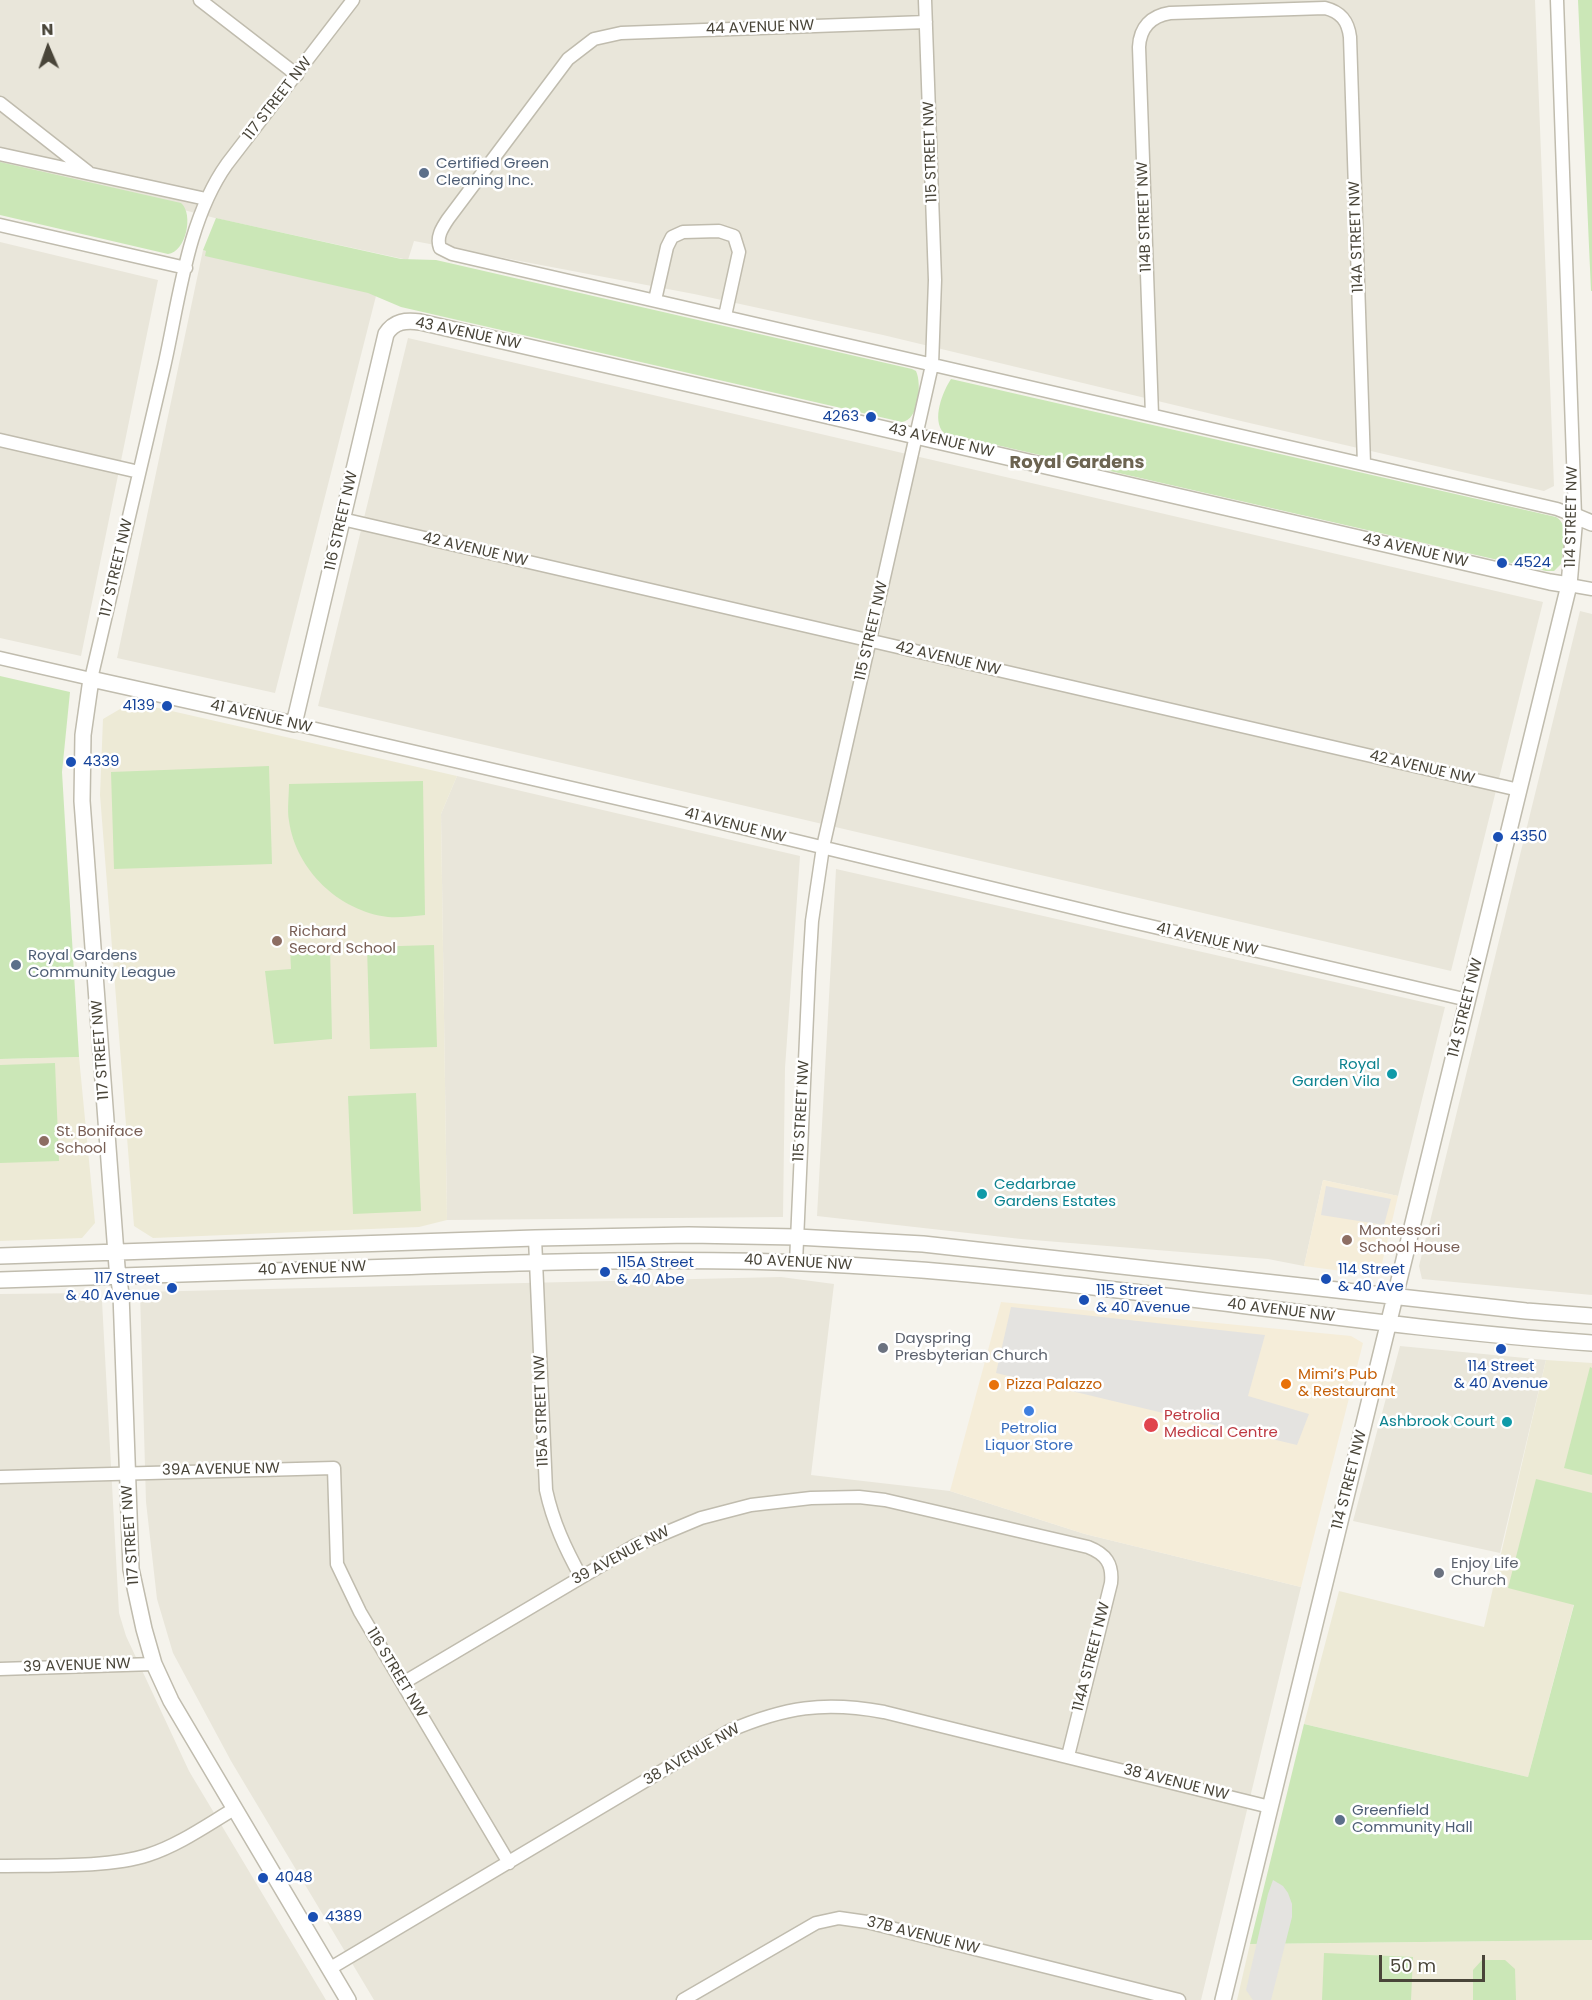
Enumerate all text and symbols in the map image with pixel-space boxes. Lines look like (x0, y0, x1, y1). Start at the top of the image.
street label: 44 AVENUE NW (706, 17, 814, 39)
north arrow (18, 18, 78, 78)
text: N (41, 18, 54, 41)
street label: 117 STREET NW (240, 54, 316, 144)
street label: 115 STREET NW (920, 101, 942, 203)
place label: Certified Green Cleaning Inc. (436, 155, 549, 190)
street label: 114B STREET NW (1134, 161, 1156, 273)
marker: Certified Green Cleaning Inc. (417, 166, 431, 180)
street label: 114A STREET NW (1346, 181, 1368, 293)
street label: 43 AVENUE NW (413, 314, 523, 354)
place label: 4263 (823, 408, 859, 426)
marker: 4263 (864, 410, 878, 424)
street label: 43 AVENUE NW (886, 420, 996, 462)
district label: Royal Gardens (1009, 452, 1145, 474)
street label: 114 STREET NW (1562, 466, 1582, 568)
street label: 116 STREET NW (322, 469, 362, 573)
street label: 117 STREET NW (97, 517, 137, 619)
street label: 42 AVENUE NW (421, 529, 529, 571)
street label: 43 AVENUE NW (1360, 530, 1470, 572)
place label: 4524 (1514, 554, 1551, 572)
marker: 4524 (1495, 556, 1509, 570)
street label: 115 STREET NW (852, 579, 892, 683)
street label: 42 AVENUE NW (894, 638, 1002, 680)
place label: 4139 (122, 697, 155, 715)
street label: 41 AVENUE NW (208, 697, 314, 737)
marker: 4139 (160, 699, 174, 713)
street label: 42 AVENUE NW (1368, 747, 1476, 789)
place label: 4339 (83, 753, 120, 771)
marker: 4339 (64, 755, 78, 769)
street label: 41 AVENUE NW (682, 805, 788, 847)
place label: 4350 (1510, 828, 1547, 846)
marker: 4350 (1491, 830, 1505, 844)
street label: 41 AVENUE NW (1154, 920, 1260, 960)
place label: Richard Secord School (289, 923, 396, 958)
marker: Richard Secord School (270, 934, 284, 948)
place label: Royal Gardens Community League (28, 947, 176, 982)
street label: 114 STREET NW (1445, 956, 1487, 1060)
marker: Royal Gardens Community League (9, 958, 23, 972)
street label: 117 STREET NW (89, 999, 113, 1101)
place label: Royal Garden Vila (1292, 1056, 1380, 1091)
street label: 115 STREET NW (790, 1060, 814, 1162)
marker: Royal Garden Vila (1385, 1067, 1399, 1081)
place label: St. Boniface School (56, 1123, 143, 1158)
marker: St. Boniface School (37, 1134, 51, 1148)
place label: Cedarbrae Gardens Estates (994, 1176, 1116, 1211)
marker: Cedarbrae Gardens Estates (975, 1187, 989, 1201)
place label: Montessori School House (1359, 1222, 1460, 1257)
marker: Montessori School House (1340, 1233, 1354, 1247)
street label: 40 AVENUE NW (743, 1251, 853, 1275)
place label: 115A Street & 40 Abe (617, 1254, 694, 1289)
street label: 40 AVENUE NW (258, 1258, 366, 1280)
place label: 114 Street & 40 Ave (1338, 1261, 1405, 1296)
marker: 115A Street & 40 Abe (598, 1265, 612, 1279)
place label: 117 Street & 40 Avenue (66, 1270, 160, 1305)
marker: 114 Street & 40 Ave (1319, 1272, 1333, 1286)
marker: 117 Street & 40 Avenue (165, 1281, 179, 1295)
place label: 115 Street & 40 Avenue (1096, 1282, 1190, 1317)
marker: 115 Street & 40 Avenue (1077, 1293, 1091, 1307)
street label: 40 AVENUE NW (1226, 1295, 1336, 1327)
place label: Dayspring Presbyterian Church (895, 1330, 1048, 1365)
marker: Dayspring Presbyterian Church (876, 1341, 890, 1355)
marker: 114 Street & 40 Avenue (1494, 1342, 1508, 1356)
street label: 115A STREET NW (531, 1355, 553, 1467)
place label: 114 Street & 40 Avenue (1454, 1358, 1548, 1393)
place label: Mimi’s Pub & Restaurant (1298, 1366, 1395, 1401)
place label: Pizza Palazzo (1006, 1376, 1102, 1394)
marker: Mimi’s Pub & Restaurant (1279, 1377, 1293, 1391)
marker: Pizza Palazzo (987, 1378, 1001, 1392)
marker: Petrolia Liquor Store (1022, 1404, 1036, 1418)
place label: Petrolia Medical Centre (1164, 1407, 1278, 1442)
place label: Ashbrook Court (1379, 1413, 1495, 1431)
marker: Ashbrook Court (1500, 1415, 1514, 1429)
marker: Petrolia Medical Centre (1142, 1416, 1160, 1434)
place label: Petrolia Liquor Store (985, 1420, 1073, 1455)
street label: 114 STREET NW (1329, 1428, 1371, 1532)
street label: 39A AVENUE NW (162, 1460, 280, 1480)
street label: 117 STREET NW (119, 1484, 143, 1586)
street label: 39 AVENUE NW (569, 1523, 673, 1589)
place label: Enjoy Life Church (1451, 1555, 1518, 1590)
marker: Enjoy Life Church (1432, 1566, 1446, 1580)
street label: 114A STREET NW (1070, 1601, 1114, 1713)
street label: 116 STREET NW (362, 1625, 430, 1721)
street label: 39 AVENUE NW (23, 1655, 131, 1677)
street label: 38 AVENUE NW (641, 1720, 743, 1790)
street label: 38 AVENUE NW (1122, 1761, 1230, 1805)
place label: Greenfield Community Hall (1352, 1802, 1473, 1837)
marker: Greenfield Community Hall (1333, 1813, 1347, 1827)
place label: 4048 (275, 1869, 313, 1887)
marker: 4048 (256, 1871, 270, 1885)
place label: 4389 (325, 1908, 362, 1926)
marker: 4389 (306, 1910, 320, 1924)
street label: 37B AVENUE NW (865, 1913, 981, 1959)
scale bar (1382, 1943, 1488, 1981)
text: 50 m (1390, 1953, 1436, 1978)

